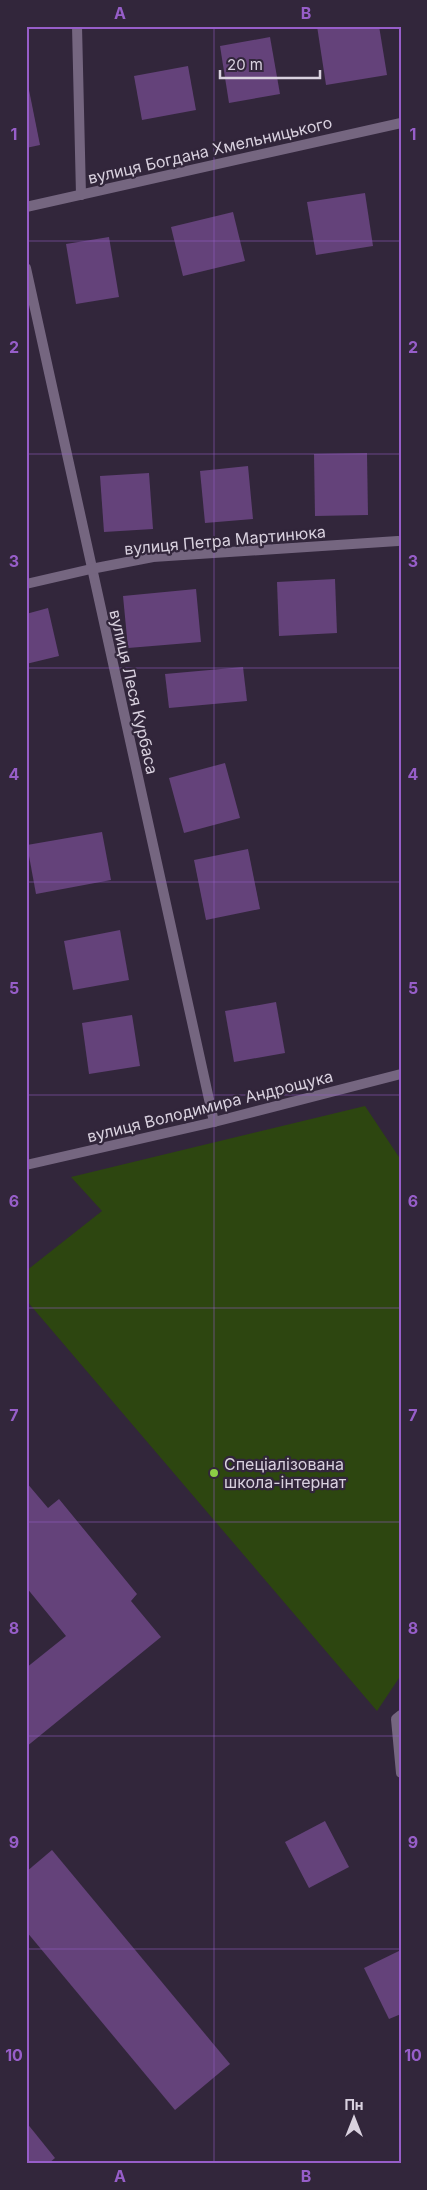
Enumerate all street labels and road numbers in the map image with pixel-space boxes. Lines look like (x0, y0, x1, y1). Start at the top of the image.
street label: вулиця Богдана Хмельницького (86, 112, 334, 188)
street label: вулиця Петра Мартинюка (123, 521, 327, 559)
street label: вулиця Леся Курбаса (105, 608, 163, 776)
street label: вулиця Володимира Андрощука (85, 1066, 335, 1146)

